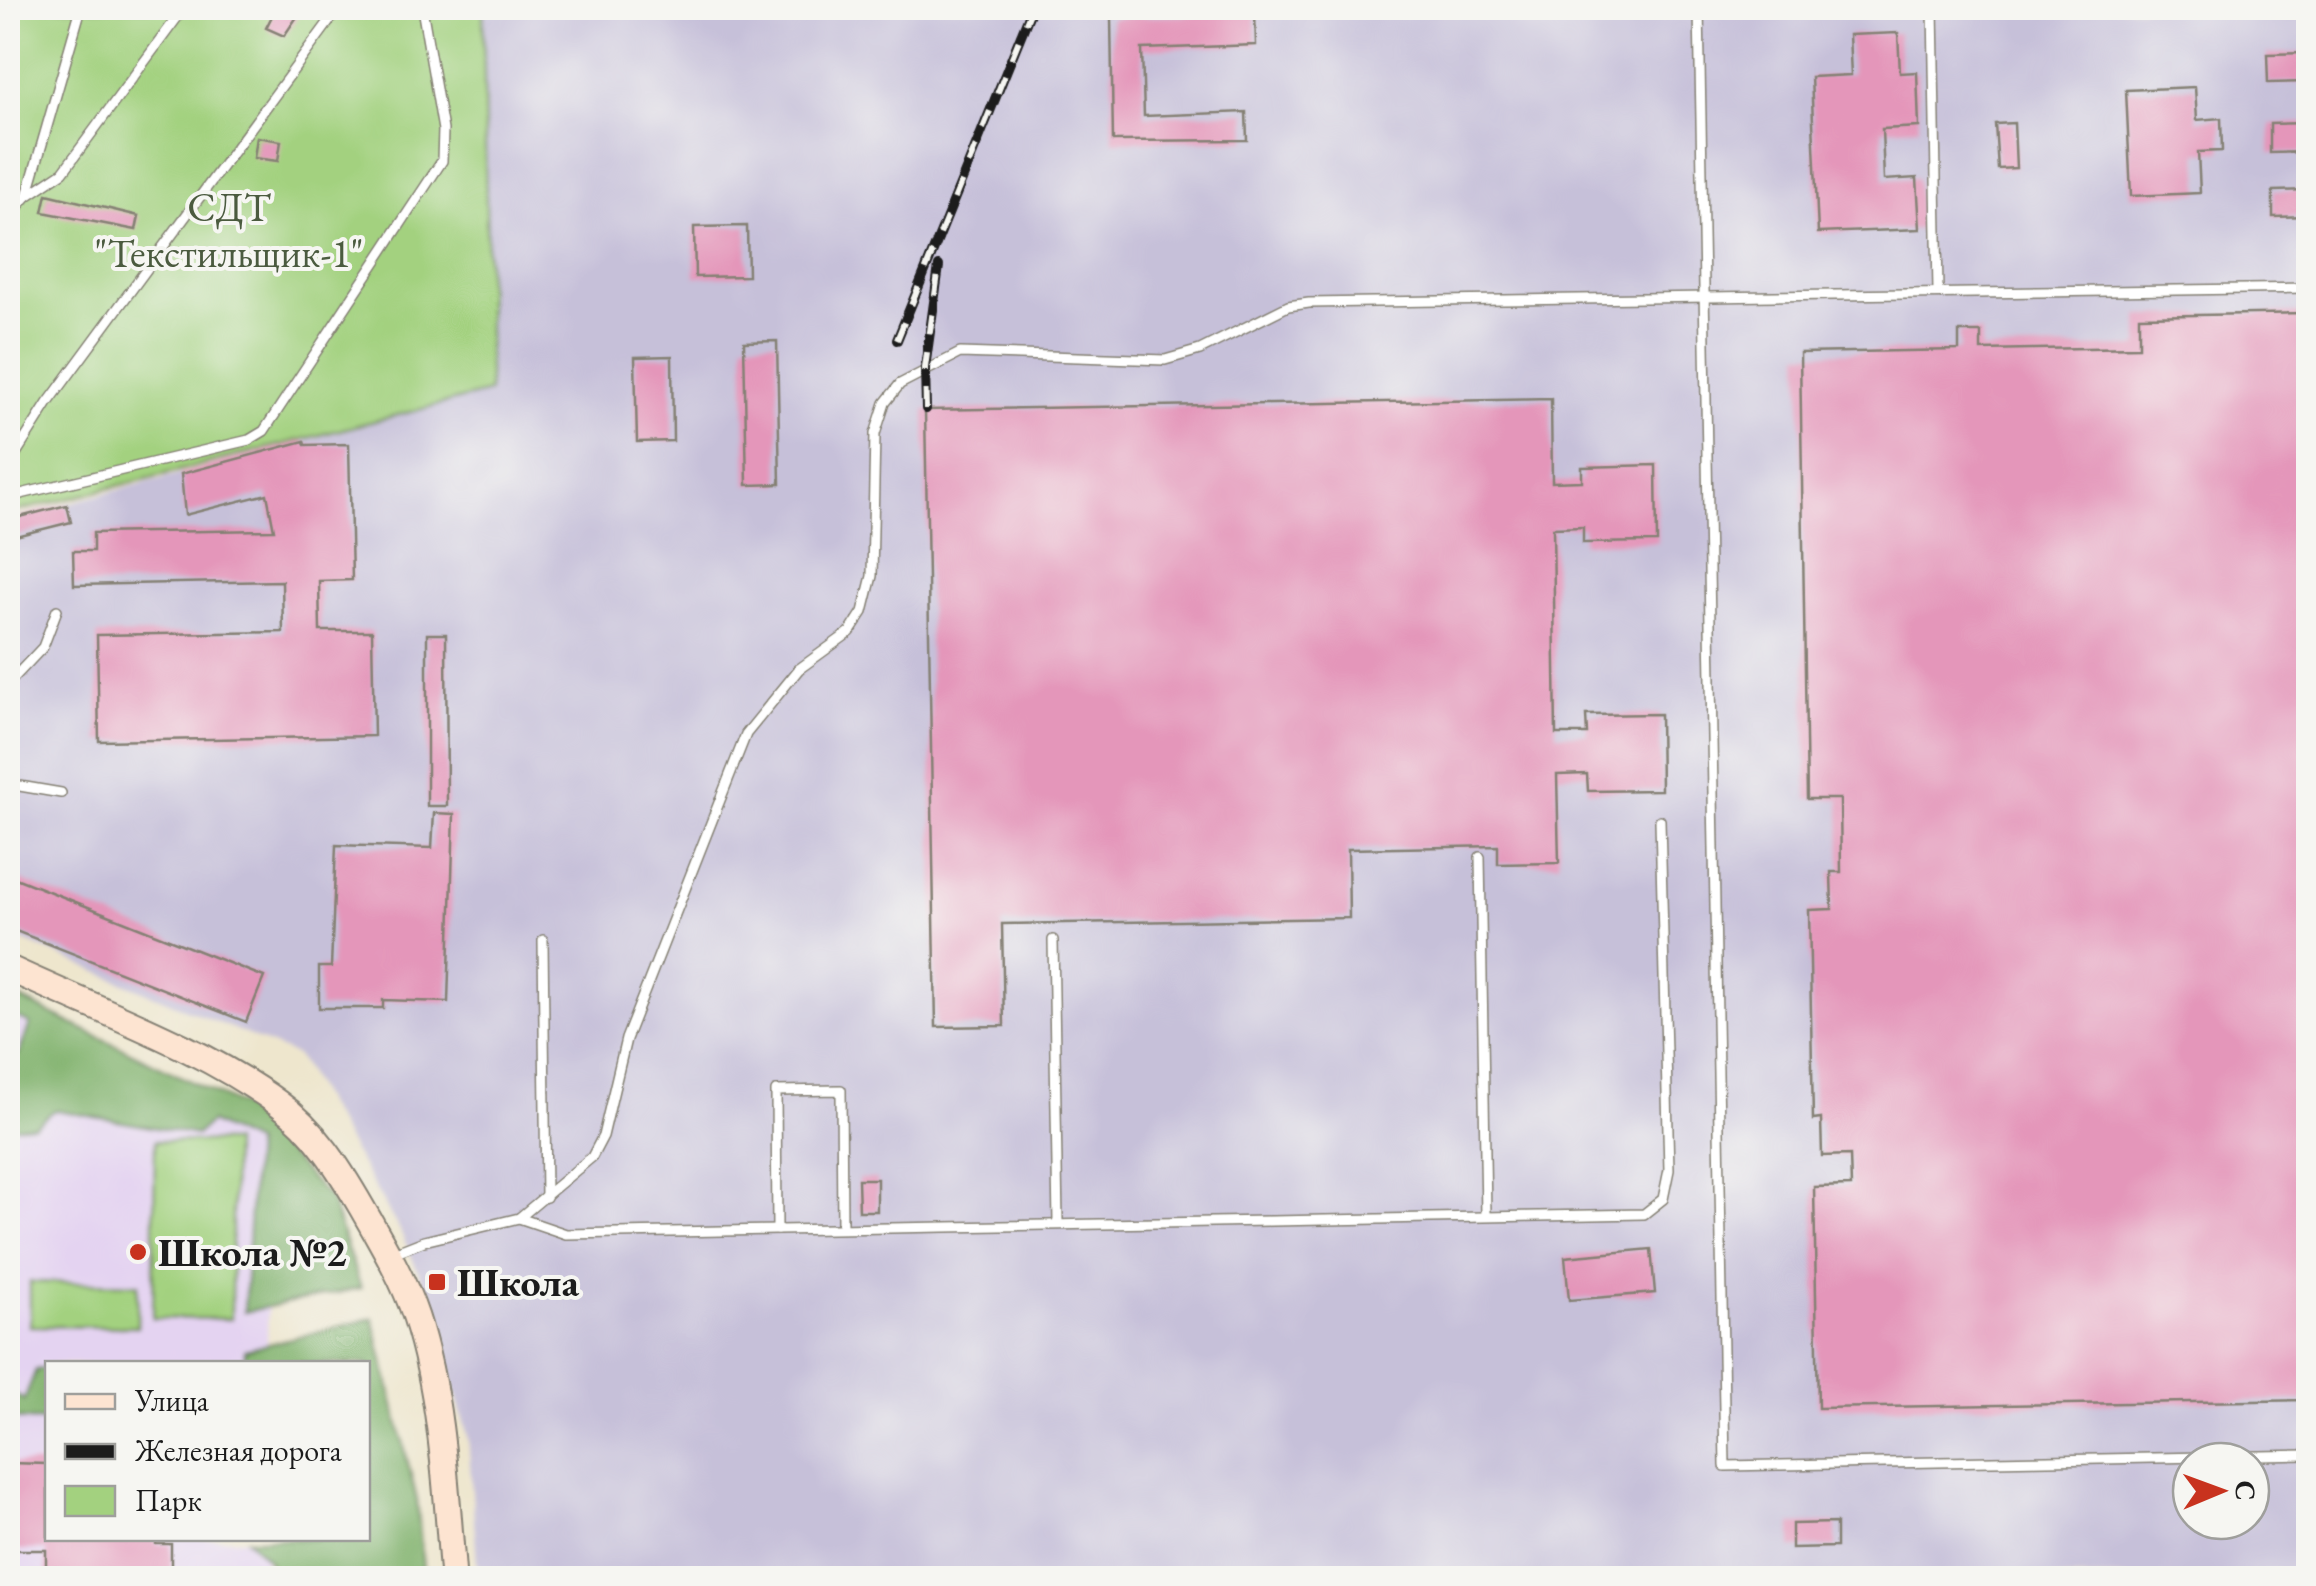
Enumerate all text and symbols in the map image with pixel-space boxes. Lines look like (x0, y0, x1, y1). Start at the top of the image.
park label: СДТ "Текстильщик-1" (94, 181, 364, 279)
place label: Школа №2 (158, 1226, 347, 1278)
marker: Школа №2 (127, 1241, 149, 1263)
place label: Школа (457, 1256, 580, 1308)
marker: Школа (426, 1271, 448, 1293)
legend (45, 1361, 370, 1541)
text: Улица (134, 1381, 209, 1420)
text: Железная дорога (134, 1431, 342, 1470)
north arrow (2171, 1441, 2271, 1541)
text: С (2228, 1480, 2264, 1501)
text: Парк (135, 1481, 202, 1520)

